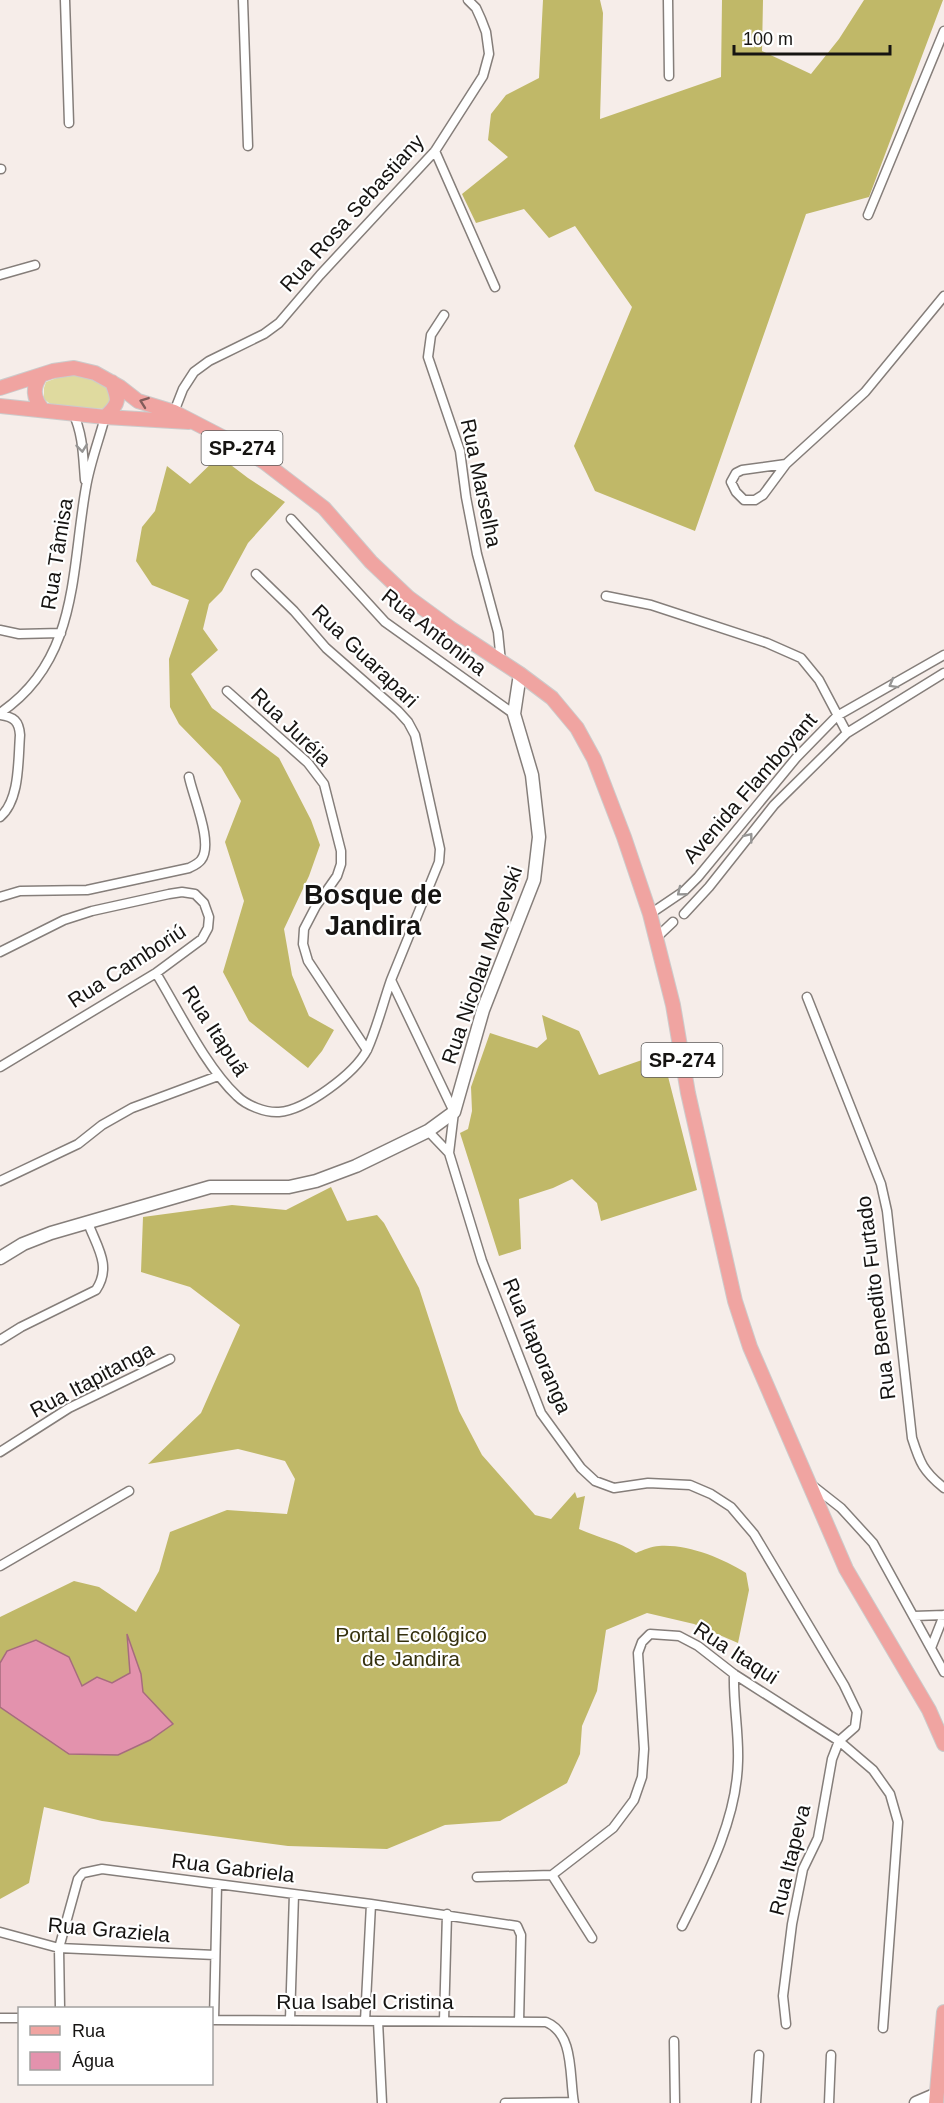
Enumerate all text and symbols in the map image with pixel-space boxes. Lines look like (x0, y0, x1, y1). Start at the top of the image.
scale bar (734, 18, 890, 56)
text: 100 m (743, 29, 793, 49)
street label: Rua Rosa Sebastiany (275, 129, 428, 296)
one-way arrow (139, 396, 149, 409)
street label: Rua Marselha (457, 417, 506, 550)
road number: SP-274 (202, 431, 282, 465)
one-way arrow (76, 444, 88, 453)
street label: Rua Tâmisa (36, 496, 77, 611)
street label: Rua Antonina (378, 584, 491, 680)
street label: Rua Guarapari (308, 600, 423, 712)
one-way arrow (889, 677, 899, 688)
street label: Rua Juréia (247, 683, 336, 770)
street label: Avenida Flamboyant (678, 708, 821, 867)
one-way arrow (741, 833, 752, 844)
street label: Rua Nicolau Mayevski (437, 863, 526, 1067)
district label: Bosque de Jandira (304, 880, 442, 941)
one-way arrow (677, 884, 688, 895)
street label: Rua Camboriú (64, 919, 190, 1012)
street label: Rua Itapuã (178, 981, 253, 1080)
road number: SP-274 (642, 1043, 722, 1077)
street label: Rua Benedito Furtado (852, 1195, 899, 1401)
street label: Rua Itaporanga (499, 1275, 576, 1417)
street label: Rua Itapitanga (26, 1337, 158, 1422)
street label: Rua Itaqui (690, 1617, 783, 1688)
park label: Portal Ecológico de Jandira (335, 1623, 487, 1670)
street label: Rua Itapeva (765, 1802, 814, 1918)
street label: Rua Gabriela (170, 1849, 296, 1886)
street label: Rua Graziela (47, 1913, 171, 1946)
street label: Rua Isabel Cristina (276, 1990, 454, 2013)
legend (18, 2007, 213, 2085)
text: Rua (72, 2021, 106, 2041)
text: Água (72, 2051, 115, 2071)

